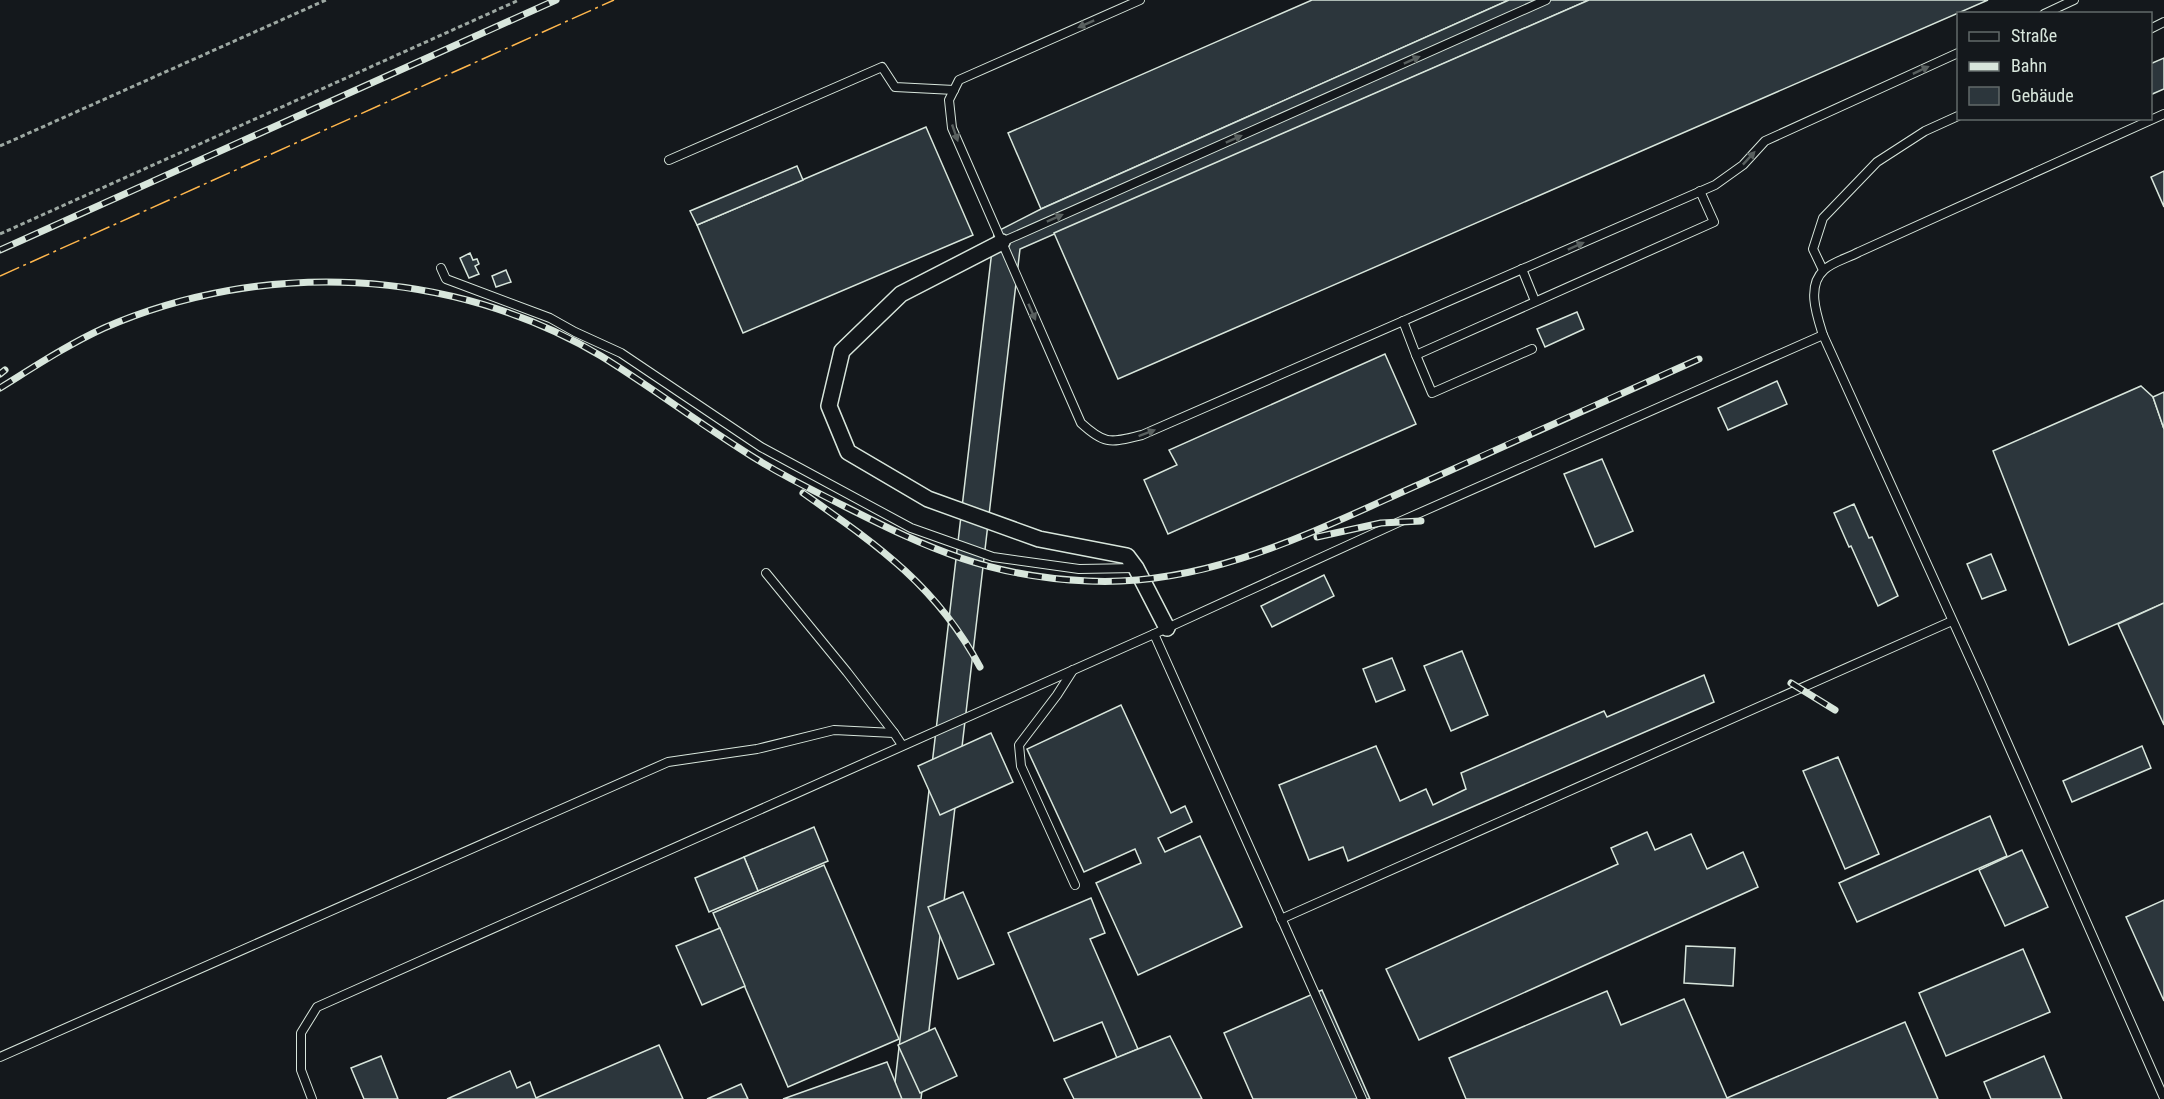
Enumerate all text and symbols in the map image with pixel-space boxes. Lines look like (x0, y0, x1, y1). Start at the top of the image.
legend (1957, 12, 2152, 120)
one-way arrow (1078, 19, 1095, 28)
text: Straße (2011, 25, 2057, 46)
one-way arrow (1403, 55, 1420, 64)
text: Bahn (2011, 55, 2047, 76)
one-way arrow (1912, 65, 1930, 75)
text: Gebäude (2011, 85, 2074, 106)
one-way arrow (951, 124, 961, 142)
one-way arrow (1225, 134, 1243, 144)
one-way arrow (1742, 151, 1756, 166)
one-way arrow (1047, 214, 1064, 223)
one-way arrow (1567, 241, 1584, 250)
one-way arrow (1027, 303, 1037, 321)
one-way arrow (1138, 427, 1156, 437)

